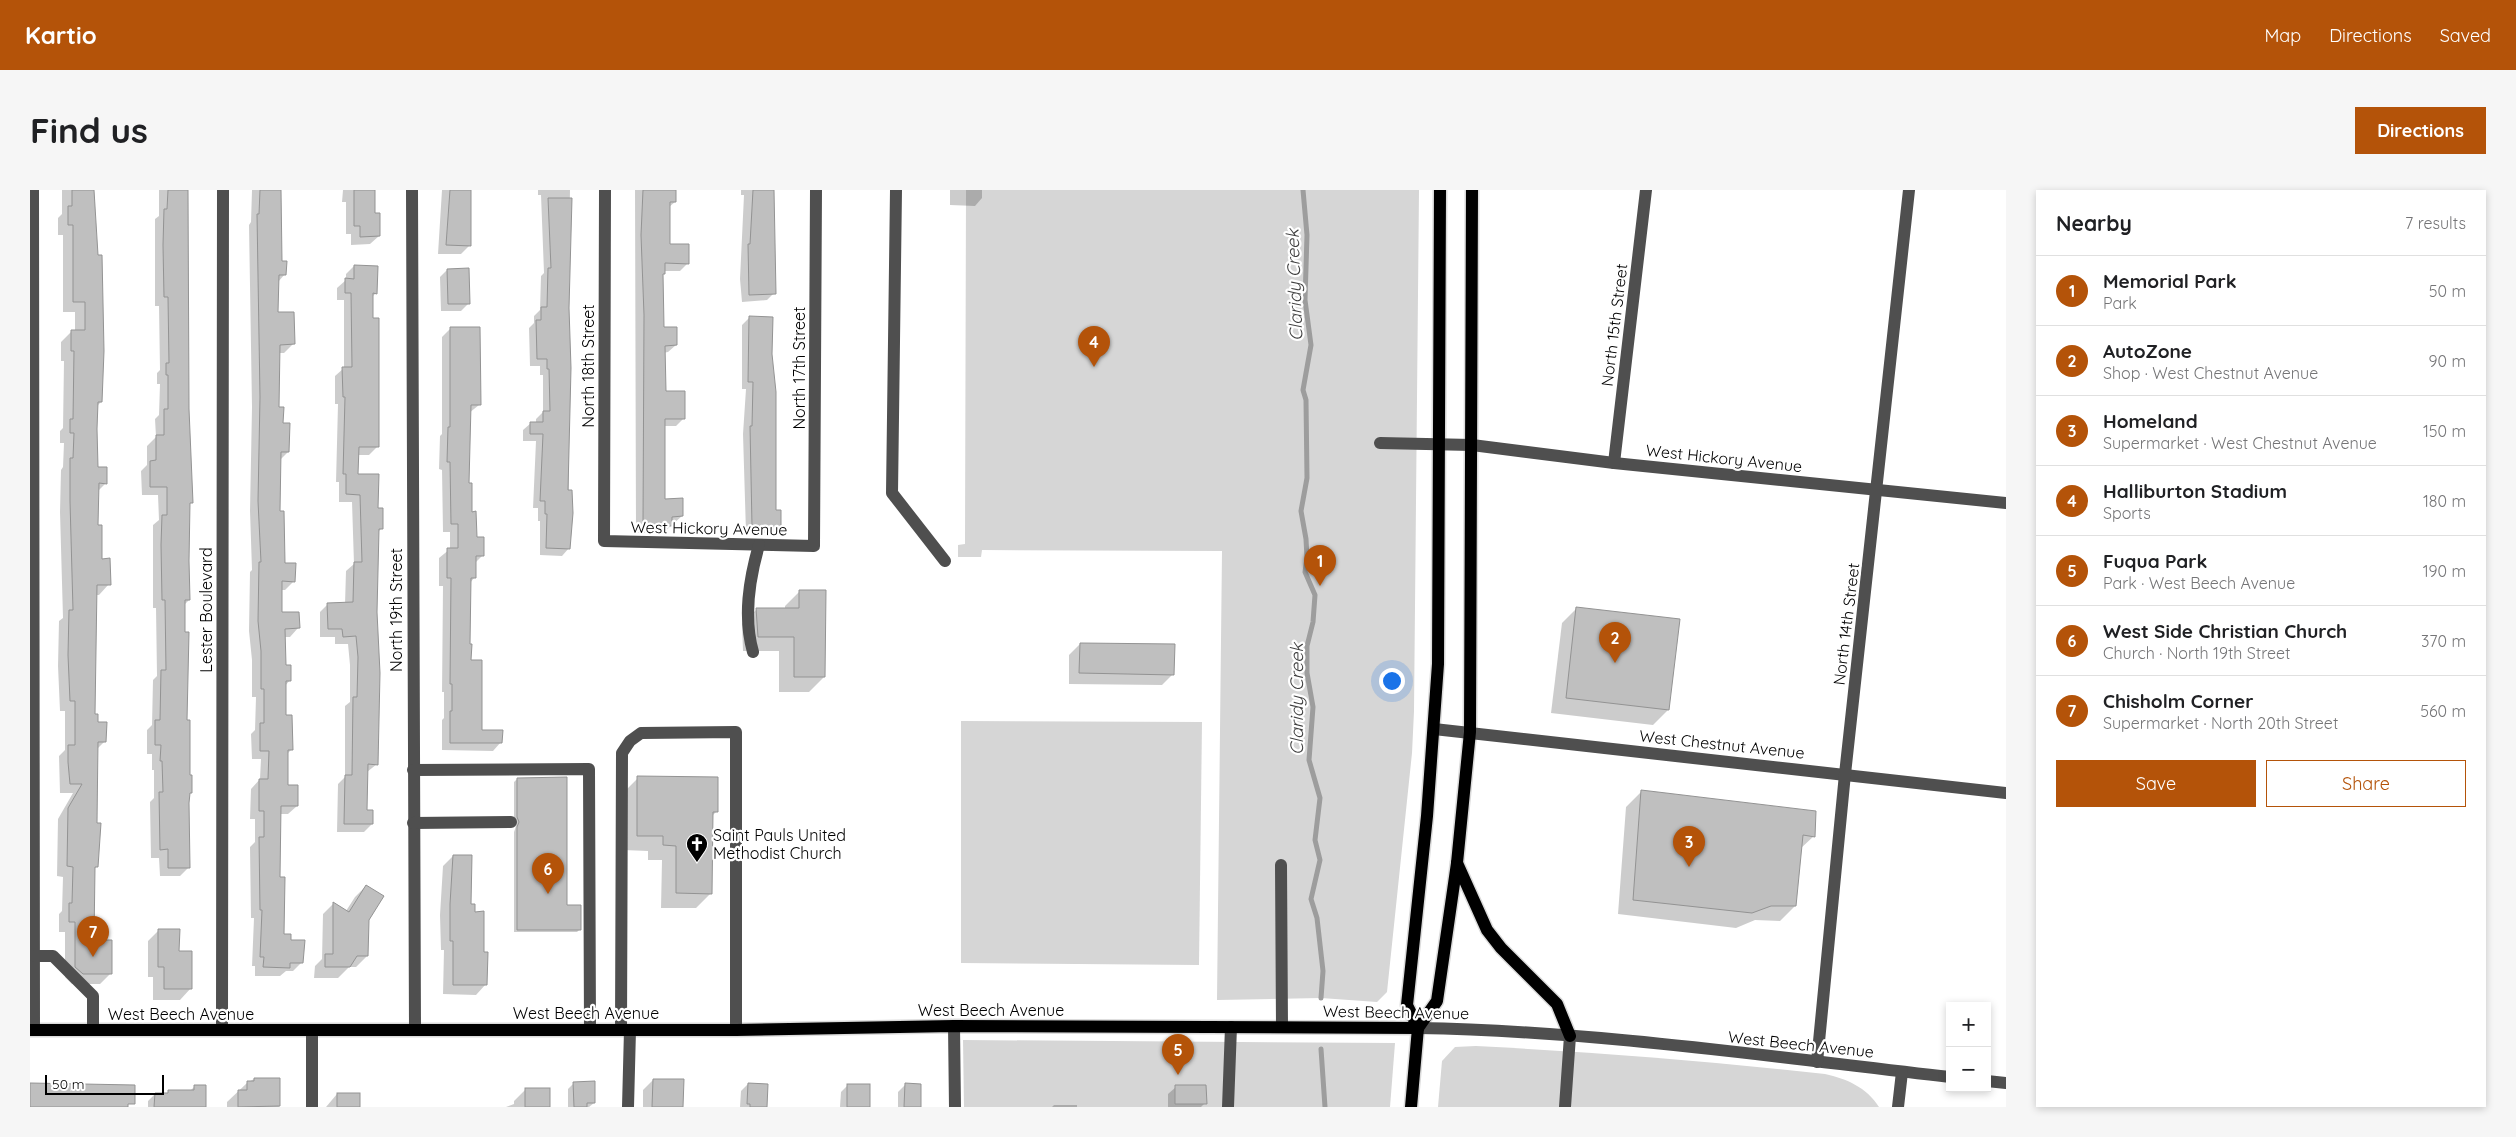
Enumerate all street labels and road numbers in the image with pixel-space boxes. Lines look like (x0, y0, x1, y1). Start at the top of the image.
street label: North 15th Street (1597, 262, 1631, 388)
street label: North 18th Street (578, 304, 598, 428)
street label: North 17th Street (789, 306, 809, 430)
street label: West Hickory Avenue (1645, 440, 1803, 476)
street label: West Hickory Avenue (630, 517, 788, 539)
street label: Lester Boulevard (196, 547, 216, 673)
street label: North 19th Street (386, 548, 406, 672)
street label: North 14th Street (1829, 562, 1863, 686)
street label: West Chestnut Avenue (1638, 725, 1806, 763)
street label: West Beech Avenue (918, 1000, 1064, 1020)
street label: West Beech Avenue (1323, 1001, 1469, 1023)
street label: West Beech Avenue (513, 1003, 659, 1023)
street label: West Beech Avenue (108, 1004, 254, 1024)
street label: West Beech Avenue (1727, 1026, 1875, 1062)

